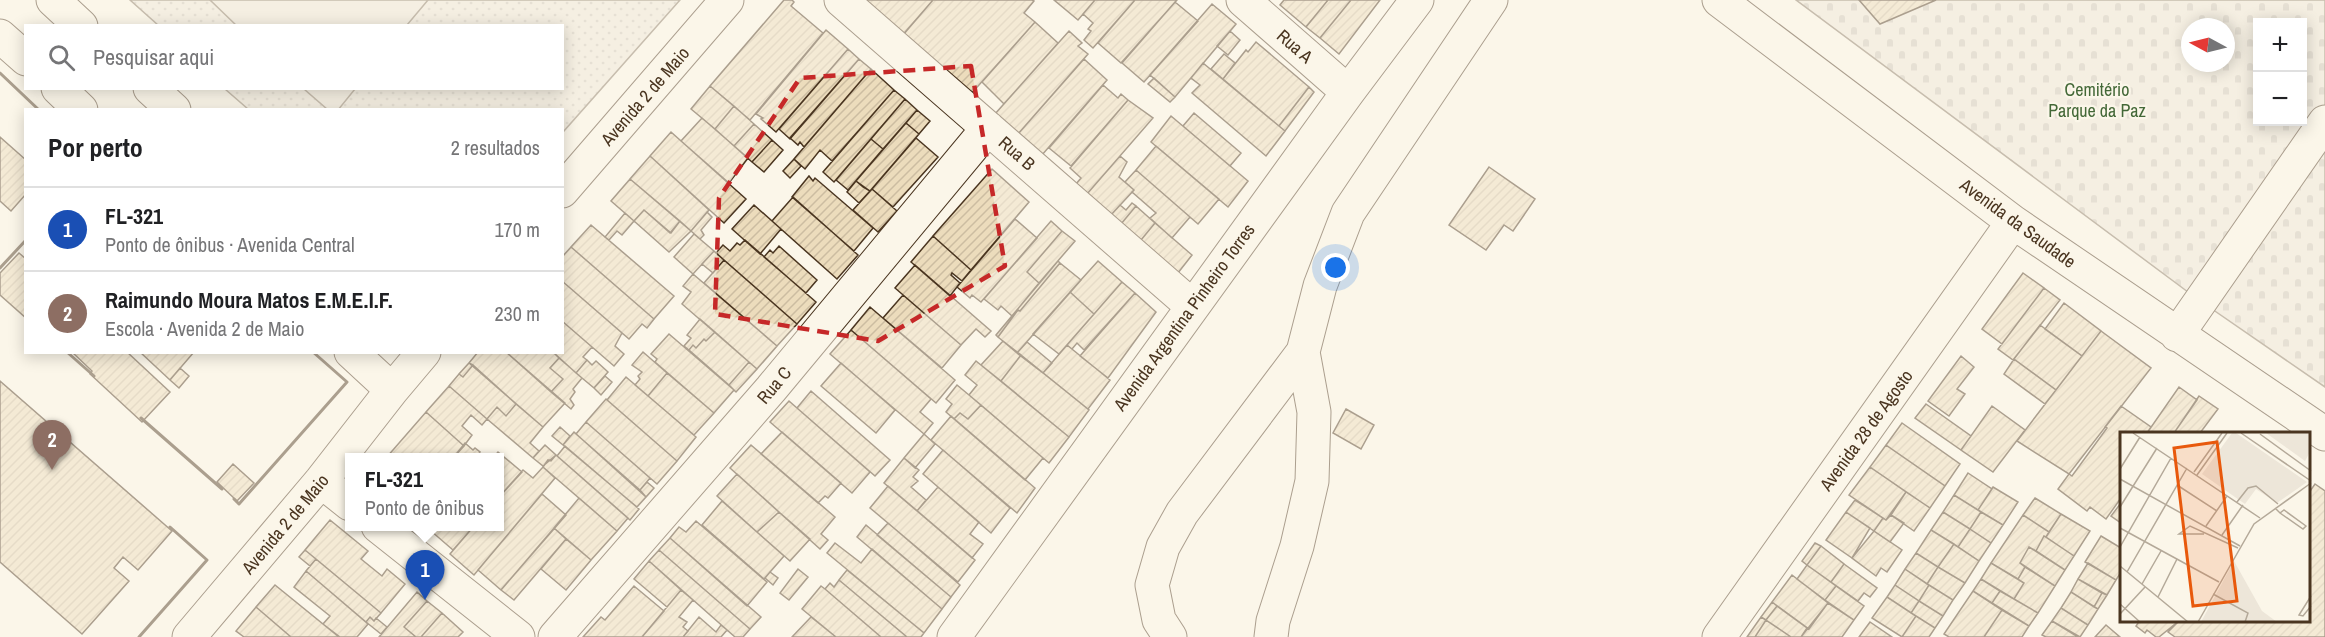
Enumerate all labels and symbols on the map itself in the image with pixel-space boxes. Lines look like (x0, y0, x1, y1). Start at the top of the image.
north arrow (2181, 18, 2235, 72)
street label: Rua A (1272, 23, 1318, 69)
street label: Avenida 2 de Maio (594, 41, 695, 152)
park label: Cemitério Parque da Paz (2048, 77, 2146, 123)
street label: Rua B (993, 130, 1041, 176)
street label: Avenida da Saudade (1954, 172, 2081, 274)
street label: Avenida Argentina Pinheiro Torres (1107, 218, 1261, 417)
your location (1321, 253, 1350, 282)
street label: Rua C (751, 361, 797, 409)
street label: Avenida 28 de Agosto (1813, 364, 1918, 496)
pin: 2 (32, 420, 72, 470)
inset map (2120, 432, 2310, 622)
street label: Avenida 2 de Maio (235, 469, 334, 580)
pin: 1 (406, 550, 444, 600)

